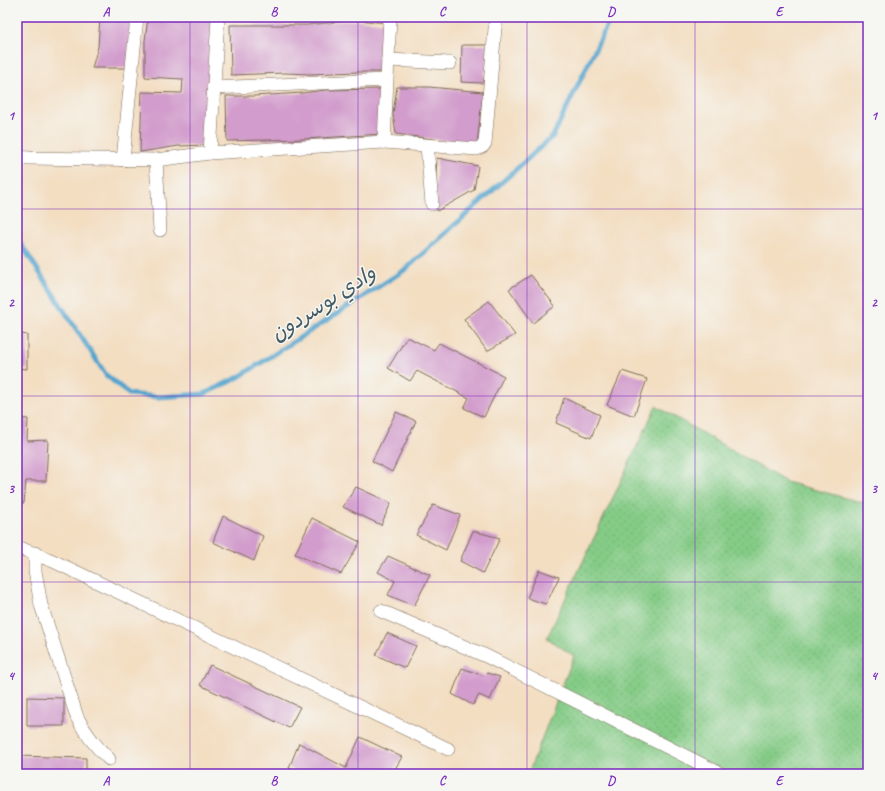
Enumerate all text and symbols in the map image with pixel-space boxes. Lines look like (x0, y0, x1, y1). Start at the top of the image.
text: A (103, 4, 111, 20)
text: B (271, 4, 279, 20)
text: C (439, 4, 447, 20)
text: D (607, 4, 616, 20)
text: E (776, 4, 785, 20)
text: 1 (8, 108, 16, 124)
text: 1 (871, 108, 879, 124)
water label: وادي بوسردون (266, 259, 382, 348)
text: 2 (8, 295, 15, 311)
text: 2 (871, 295, 878, 311)
text: 3 (8, 481, 15, 497)
text: 3 (871, 481, 878, 497)
text: 4 (8, 668, 16, 684)
text: 4 (871, 668, 879, 684)
text: A (103, 773, 111, 789)
text: B (271, 773, 279, 789)
text: C (439, 773, 447, 789)
text: D (607, 773, 616, 789)
text: E (776, 773, 785, 789)

